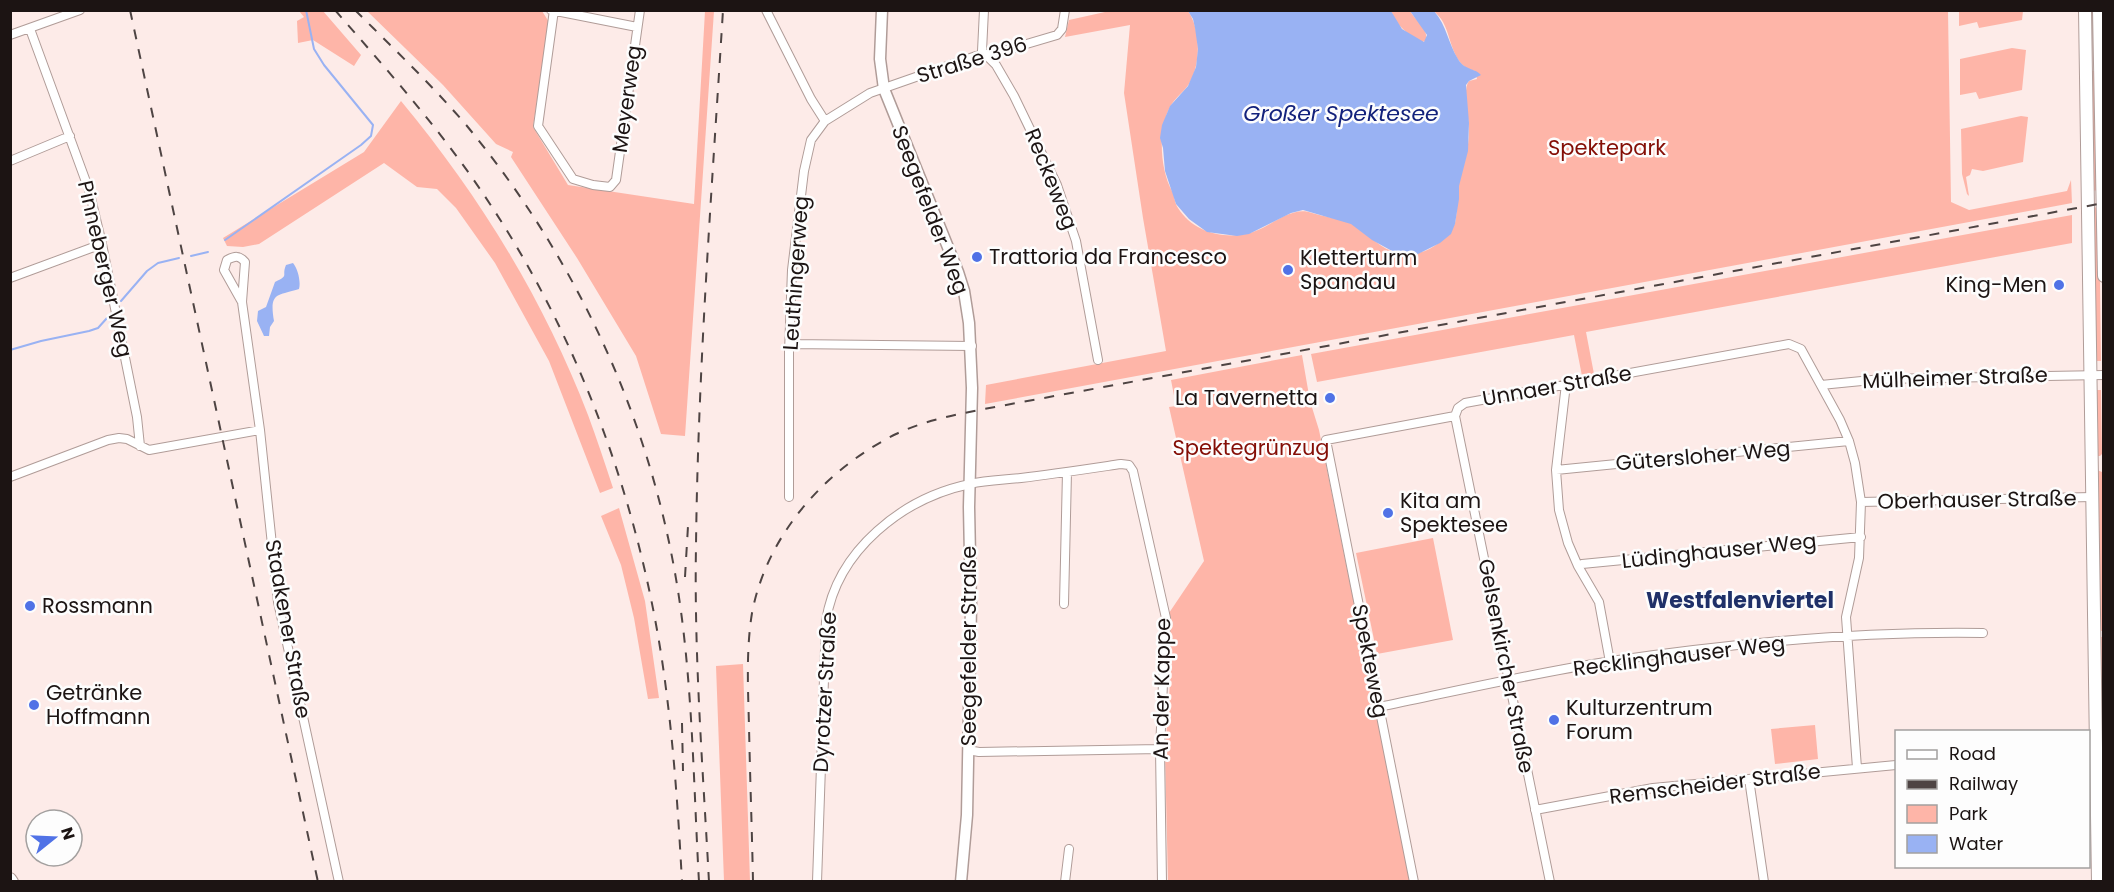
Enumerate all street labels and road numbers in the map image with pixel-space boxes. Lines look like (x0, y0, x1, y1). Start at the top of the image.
street label: Straße 396 (913, 29, 1031, 90)
street label: Meyerweg (605, 43, 648, 155)
street label: Seegefelder Weg (885, 121, 976, 299)
street label: Reckeweg (1018, 124, 1085, 234)
street label: Pinneberger Weg (71, 178, 140, 360)
street label: Leuthingerweg (776, 195, 815, 351)
street label: Unnaer Straße (1480, 358, 1634, 413)
street label: Mülheimer Straße (1862, 360, 2048, 395)
street label: Gütersloher Weg (1614, 433, 1792, 478)
street label: Oberhauser Straße (1877, 483, 2077, 516)
street label: Lüdinghauser Weg (1620, 526, 1818, 575)
street label: Staakener Straße (258, 537, 319, 721)
street label: Seegefelder Straße (954, 546, 983, 746)
street label: Gelsenkircher Straße (1471, 556, 1541, 776)
street label: Spekteweg (1345, 601, 1396, 720)
street label: Dyrotzer Straße (806, 611, 843, 773)
street label: An der Kappe (1146, 618, 1177, 760)
street label: Recklinghauser Weg (1571, 628, 1787, 683)
street label: Remscheider Straße (1608, 756, 1822, 811)

